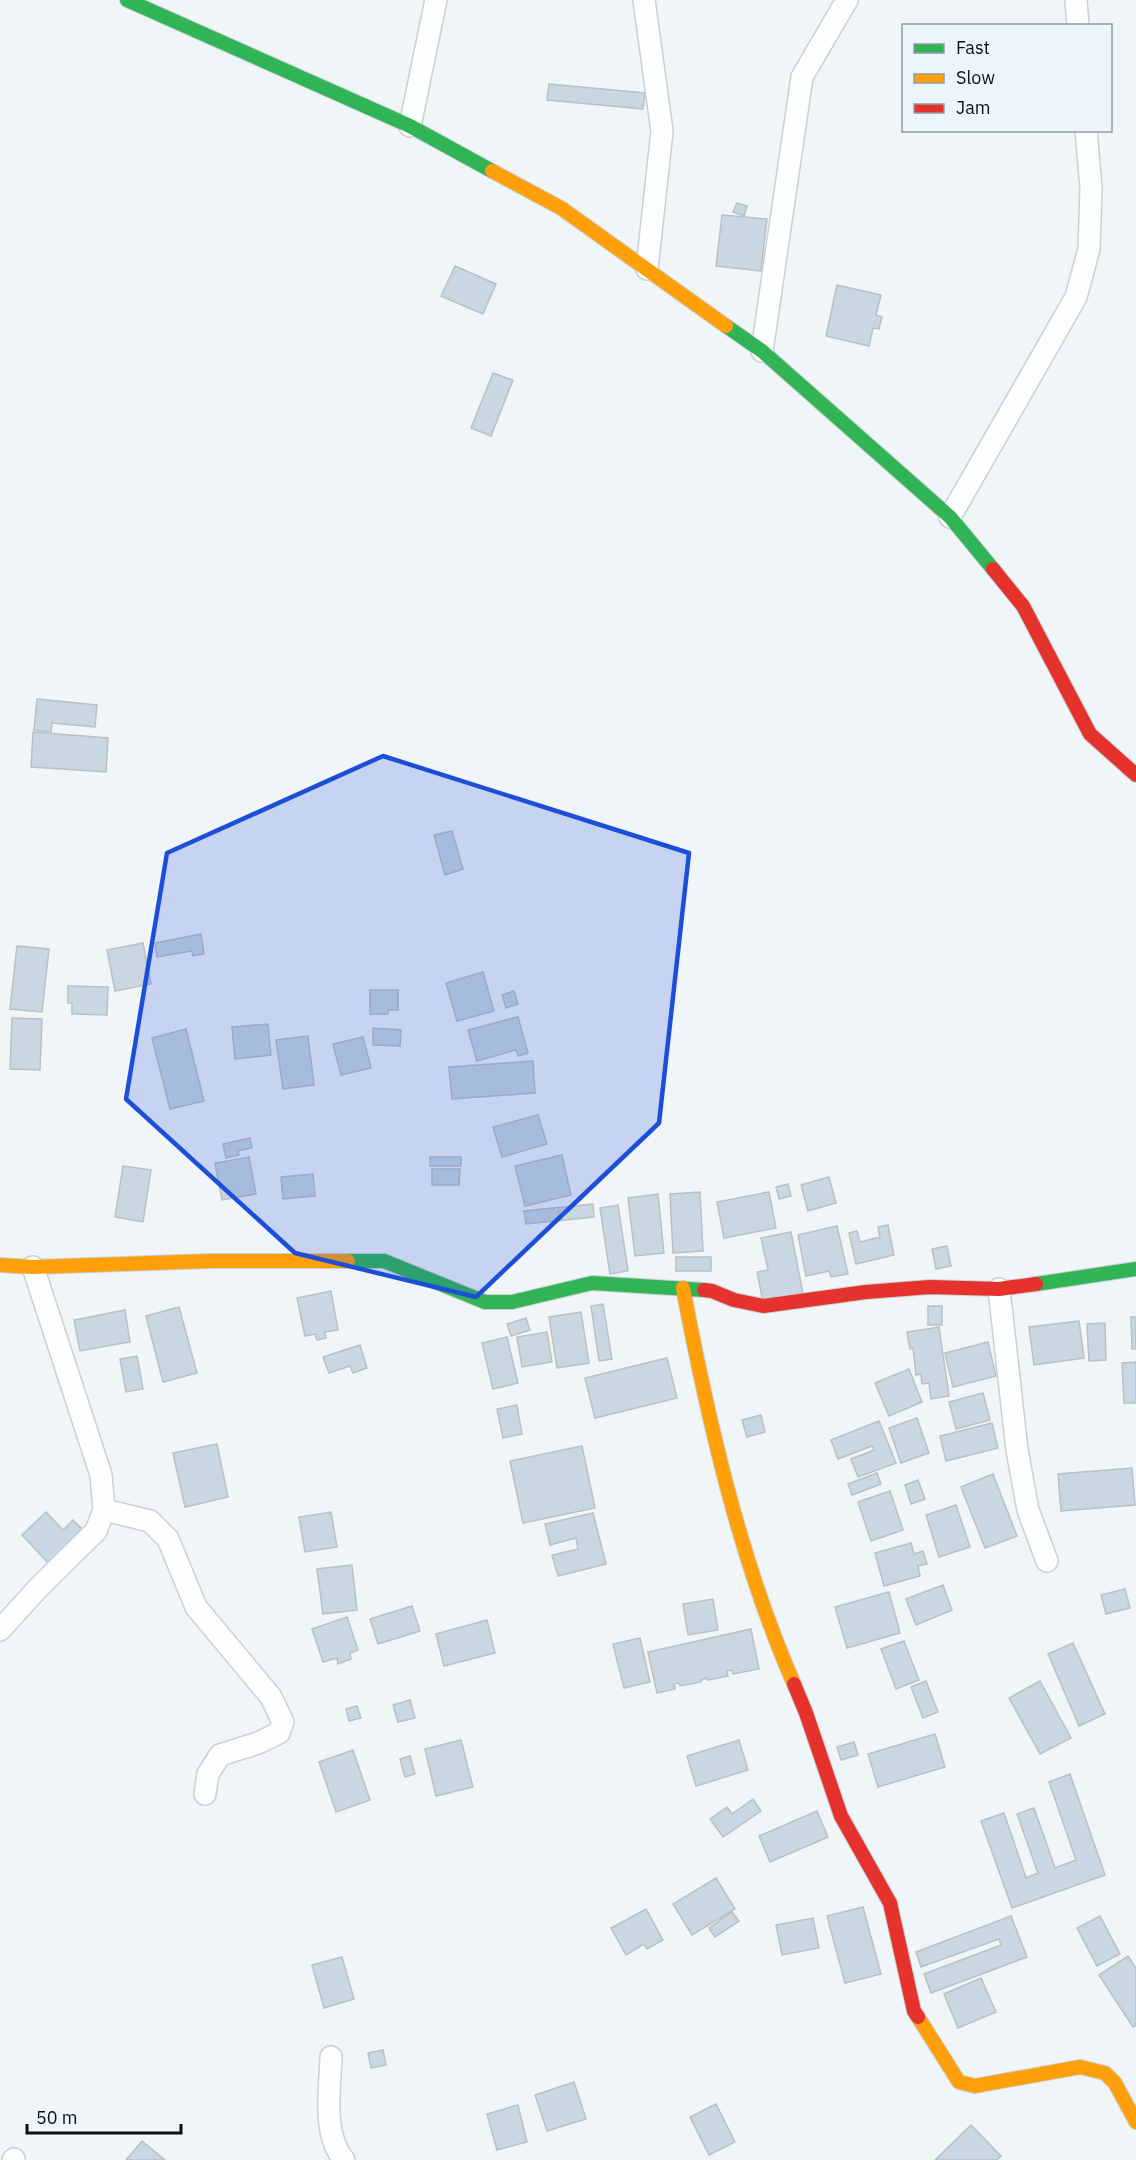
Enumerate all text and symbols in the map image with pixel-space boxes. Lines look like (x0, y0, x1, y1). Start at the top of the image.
legend (902, 24, 1112, 132)
text: Fast (956, 36, 990, 59)
text: Slow (956, 66, 995, 89)
text: Jam (956, 96, 991, 119)
scale bar (27, 2097, 182, 2135)
text: 50 m (36, 2106, 78, 2129)

